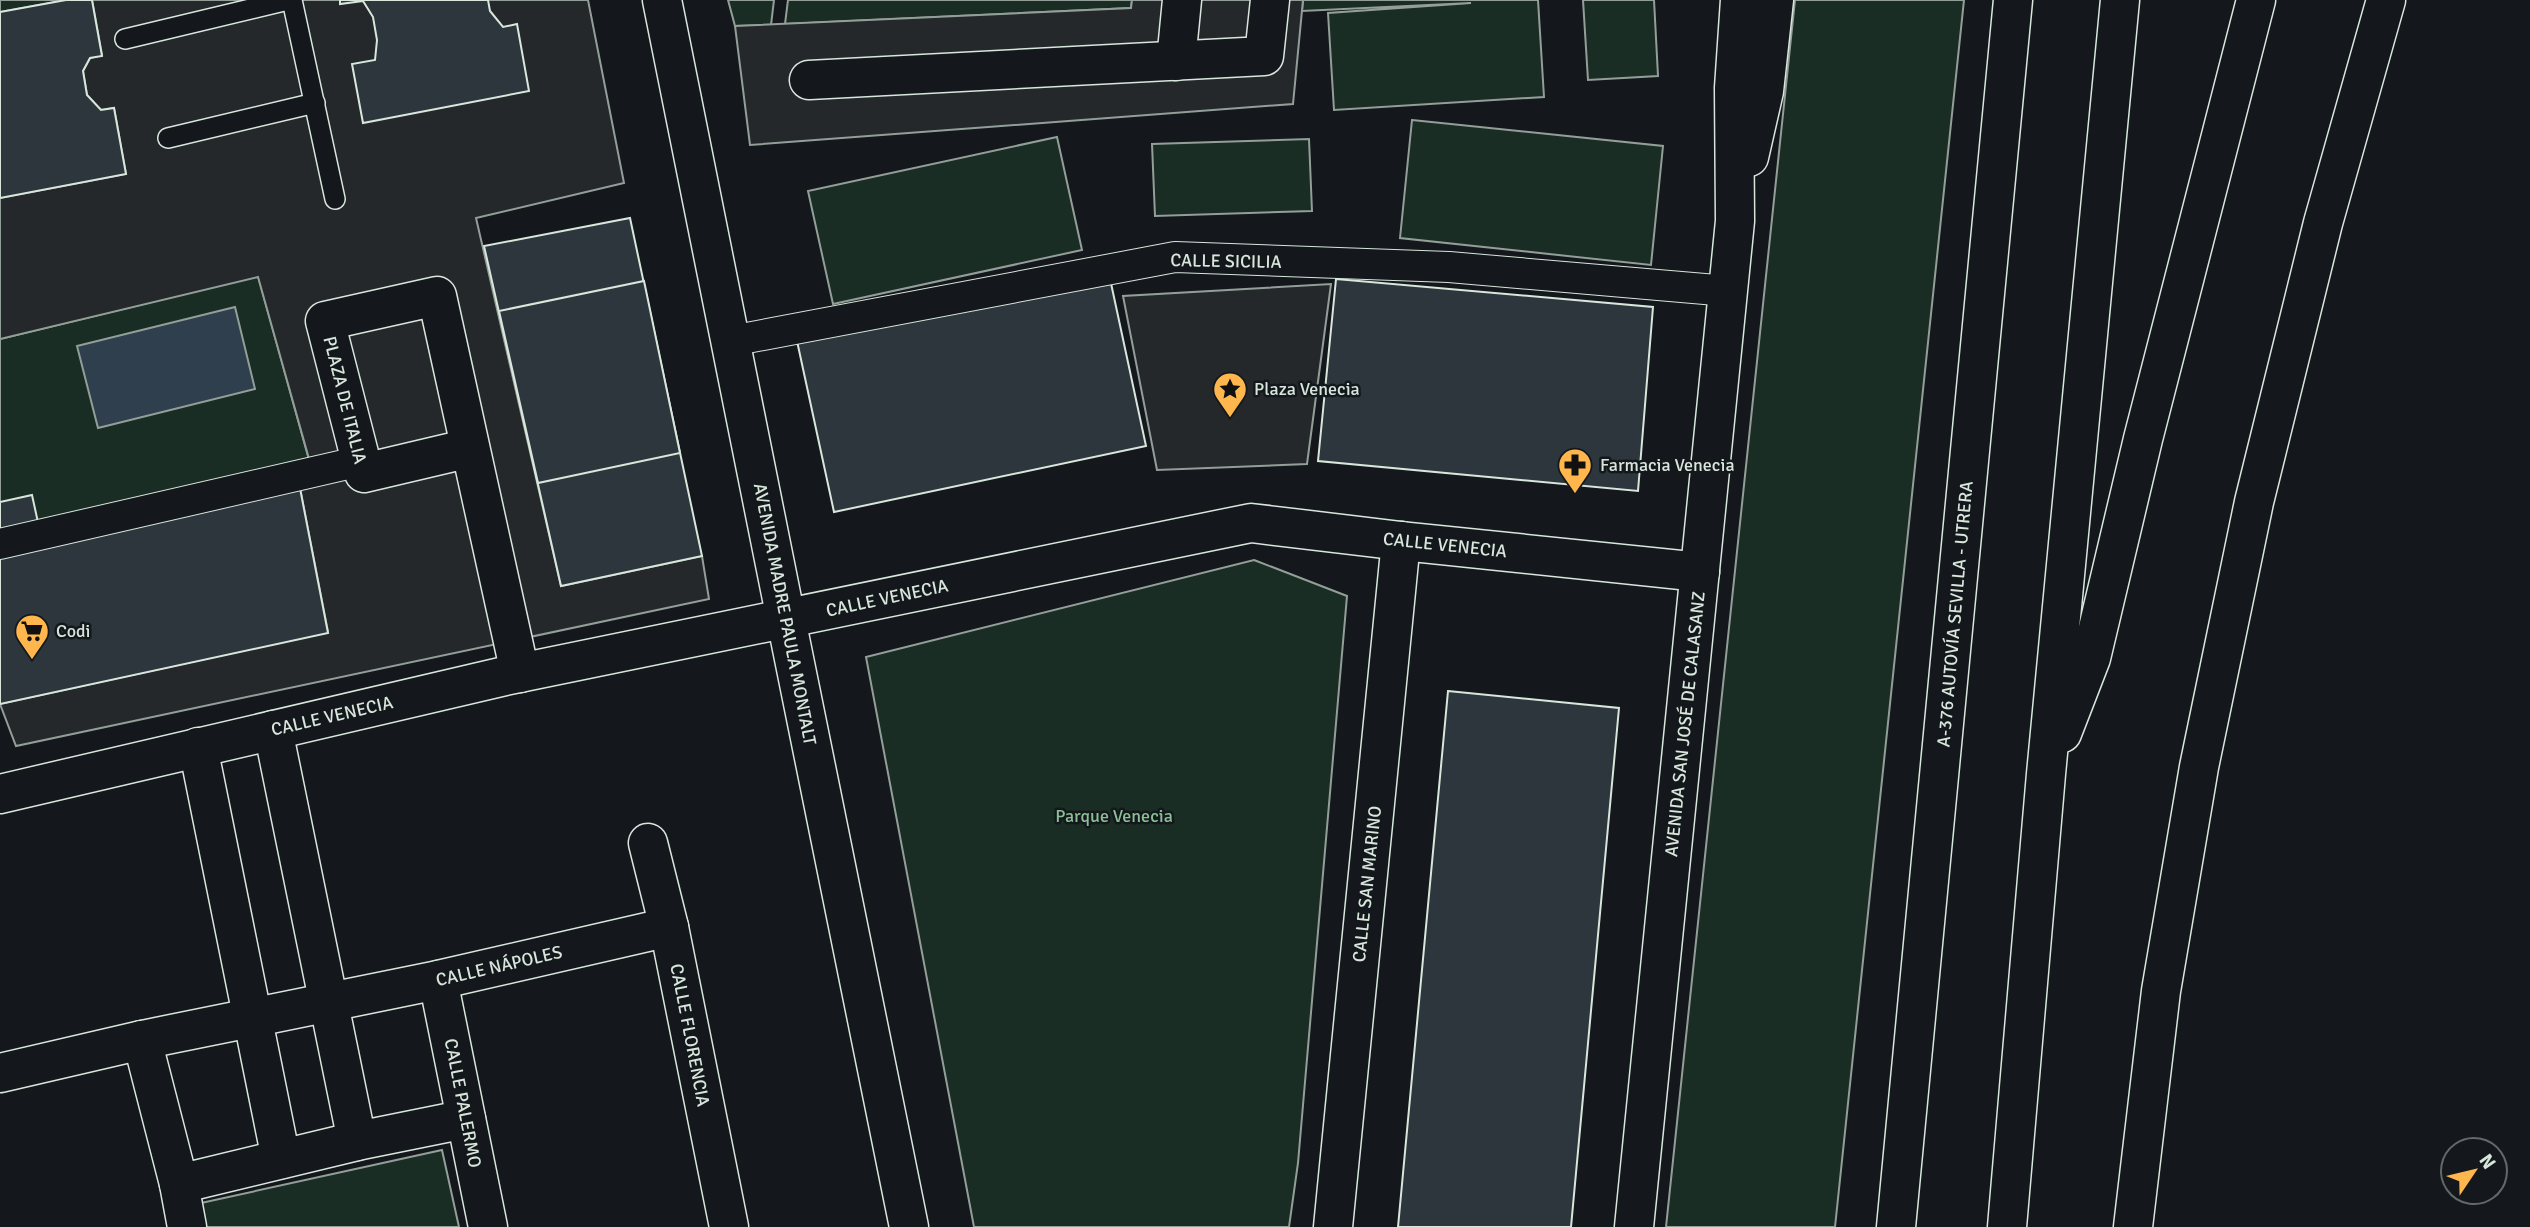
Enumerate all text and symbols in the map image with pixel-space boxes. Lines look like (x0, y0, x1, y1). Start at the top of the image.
street label: CALLE SICILIA (1170, 249, 1282, 273)
street label: PLAZA DE ITALIA (318, 334, 372, 466)
place icon: Plaza Venecia (1211, 370, 1249, 419)
place label: Plaza Venecia (1254, 378, 1360, 400)
pharmacy icon: Farmacia Venecia (1556, 446, 1594, 495)
place label: Farmacia Venecia (1600, 454, 1735, 476)
street label: A-376 AUTOVÍA SEVILLA - UTRERA (1932, 480, 1978, 748)
street label: AVENIDA MADRE PAULA MONTALT (749, 481, 821, 747)
street label: CALLE VENECIA (1382, 528, 1508, 562)
street label: CALLE VENECIA (824, 574, 950, 622)
street label: AVENIDA SAN JOSÉ DE CALASANZ (1660, 590, 1710, 858)
supermarket icon: Codi (13, 612, 51, 661)
place label: Codi (56, 620, 90, 642)
street label: CALLE VENECIA (269, 691, 395, 741)
park label: Parque Venecia (1055, 805, 1173, 827)
street label: CALLE SAN MARINO (1348, 805, 1386, 963)
street label: CALLE NÁPOLES (434, 941, 564, 991)
street label: CALLE FLORENCIA (665, 962, 715, 1108)
street label: CALLE PALERMO (440, 1037, 486, 1169)
north arrow (2439, 1136, 2509, 1206)
text: N (2473, 1150, 2501, 1174)

